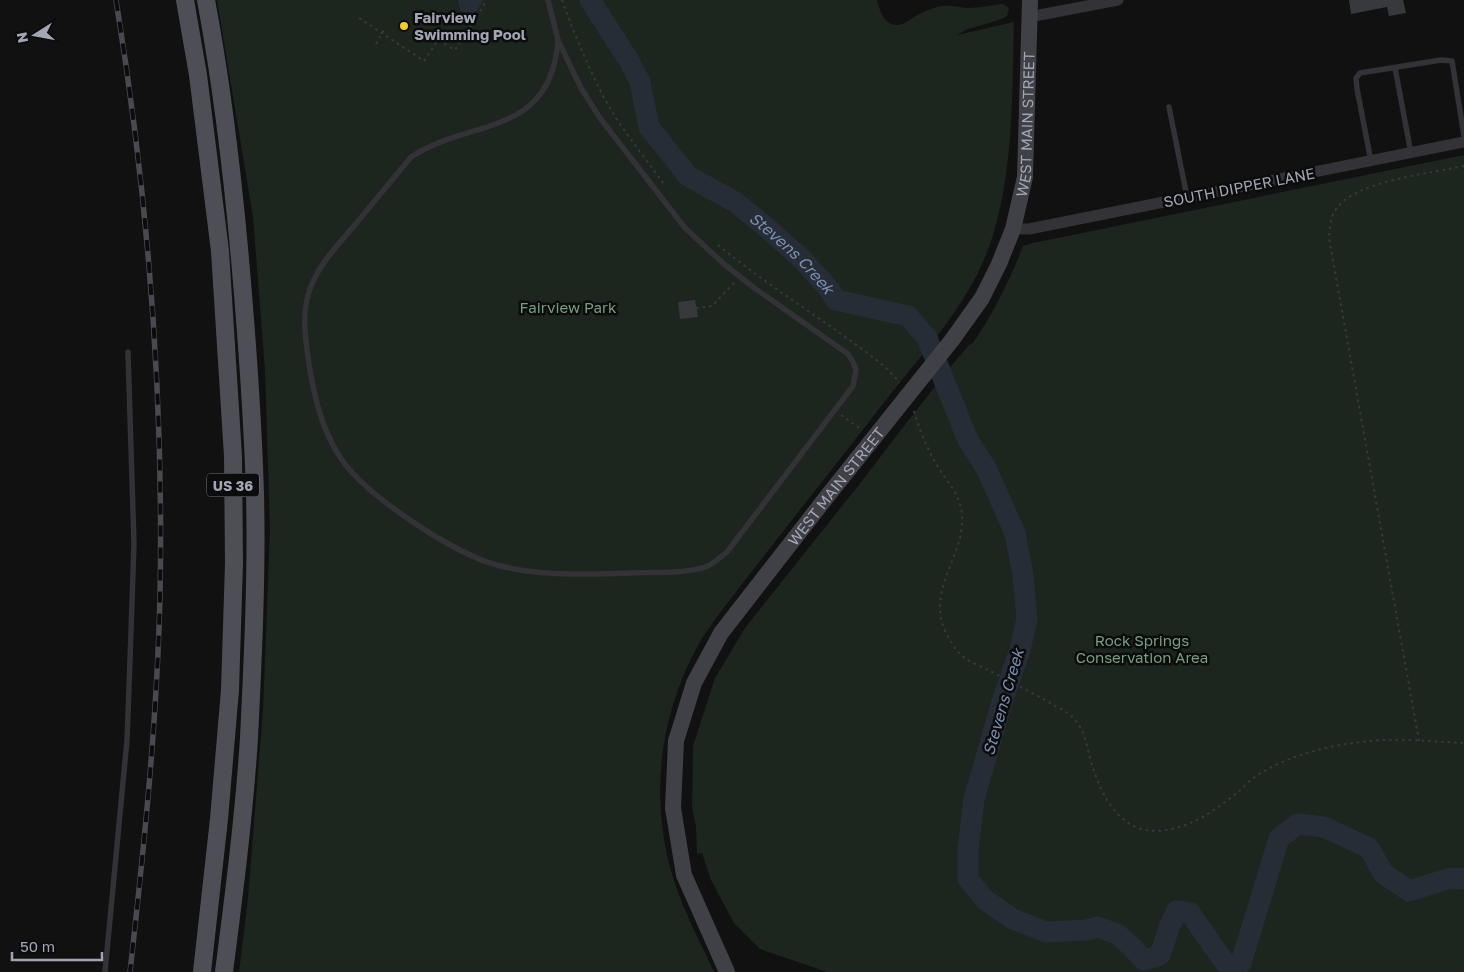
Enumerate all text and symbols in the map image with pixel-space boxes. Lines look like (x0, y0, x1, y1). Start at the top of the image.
place label: Fairview Swimming Pool (414, 8, 526, 43)
north arrow (10, 10, 60, 60)
marker: Fairview Swimming Pool (398, 20, 410, 32)
text: N (12, 31, 31, 44)
street label: WEST MAIN STREET (1012, 51, 1038, 199)
street label: SOUTH DIPPER LANE (1162, 164, 1316, 210)
water label: Stevens Creek (746, 208, 840, 299)
park label: Fairview Park (520, 298, 617, 316)
street label: WEST MAIN STREET (784, 423, 888, 549)
road number: US 36 (207, 474, 259, 496)
park label: Rock Springs Conservation Area (1076, 631, 1208, 666)
water label: Stevens Creek (978, 644, 1028, 758)
scale bar (12, 930, 102, 962)
text: 50 m (20, 937, 55, 955)

